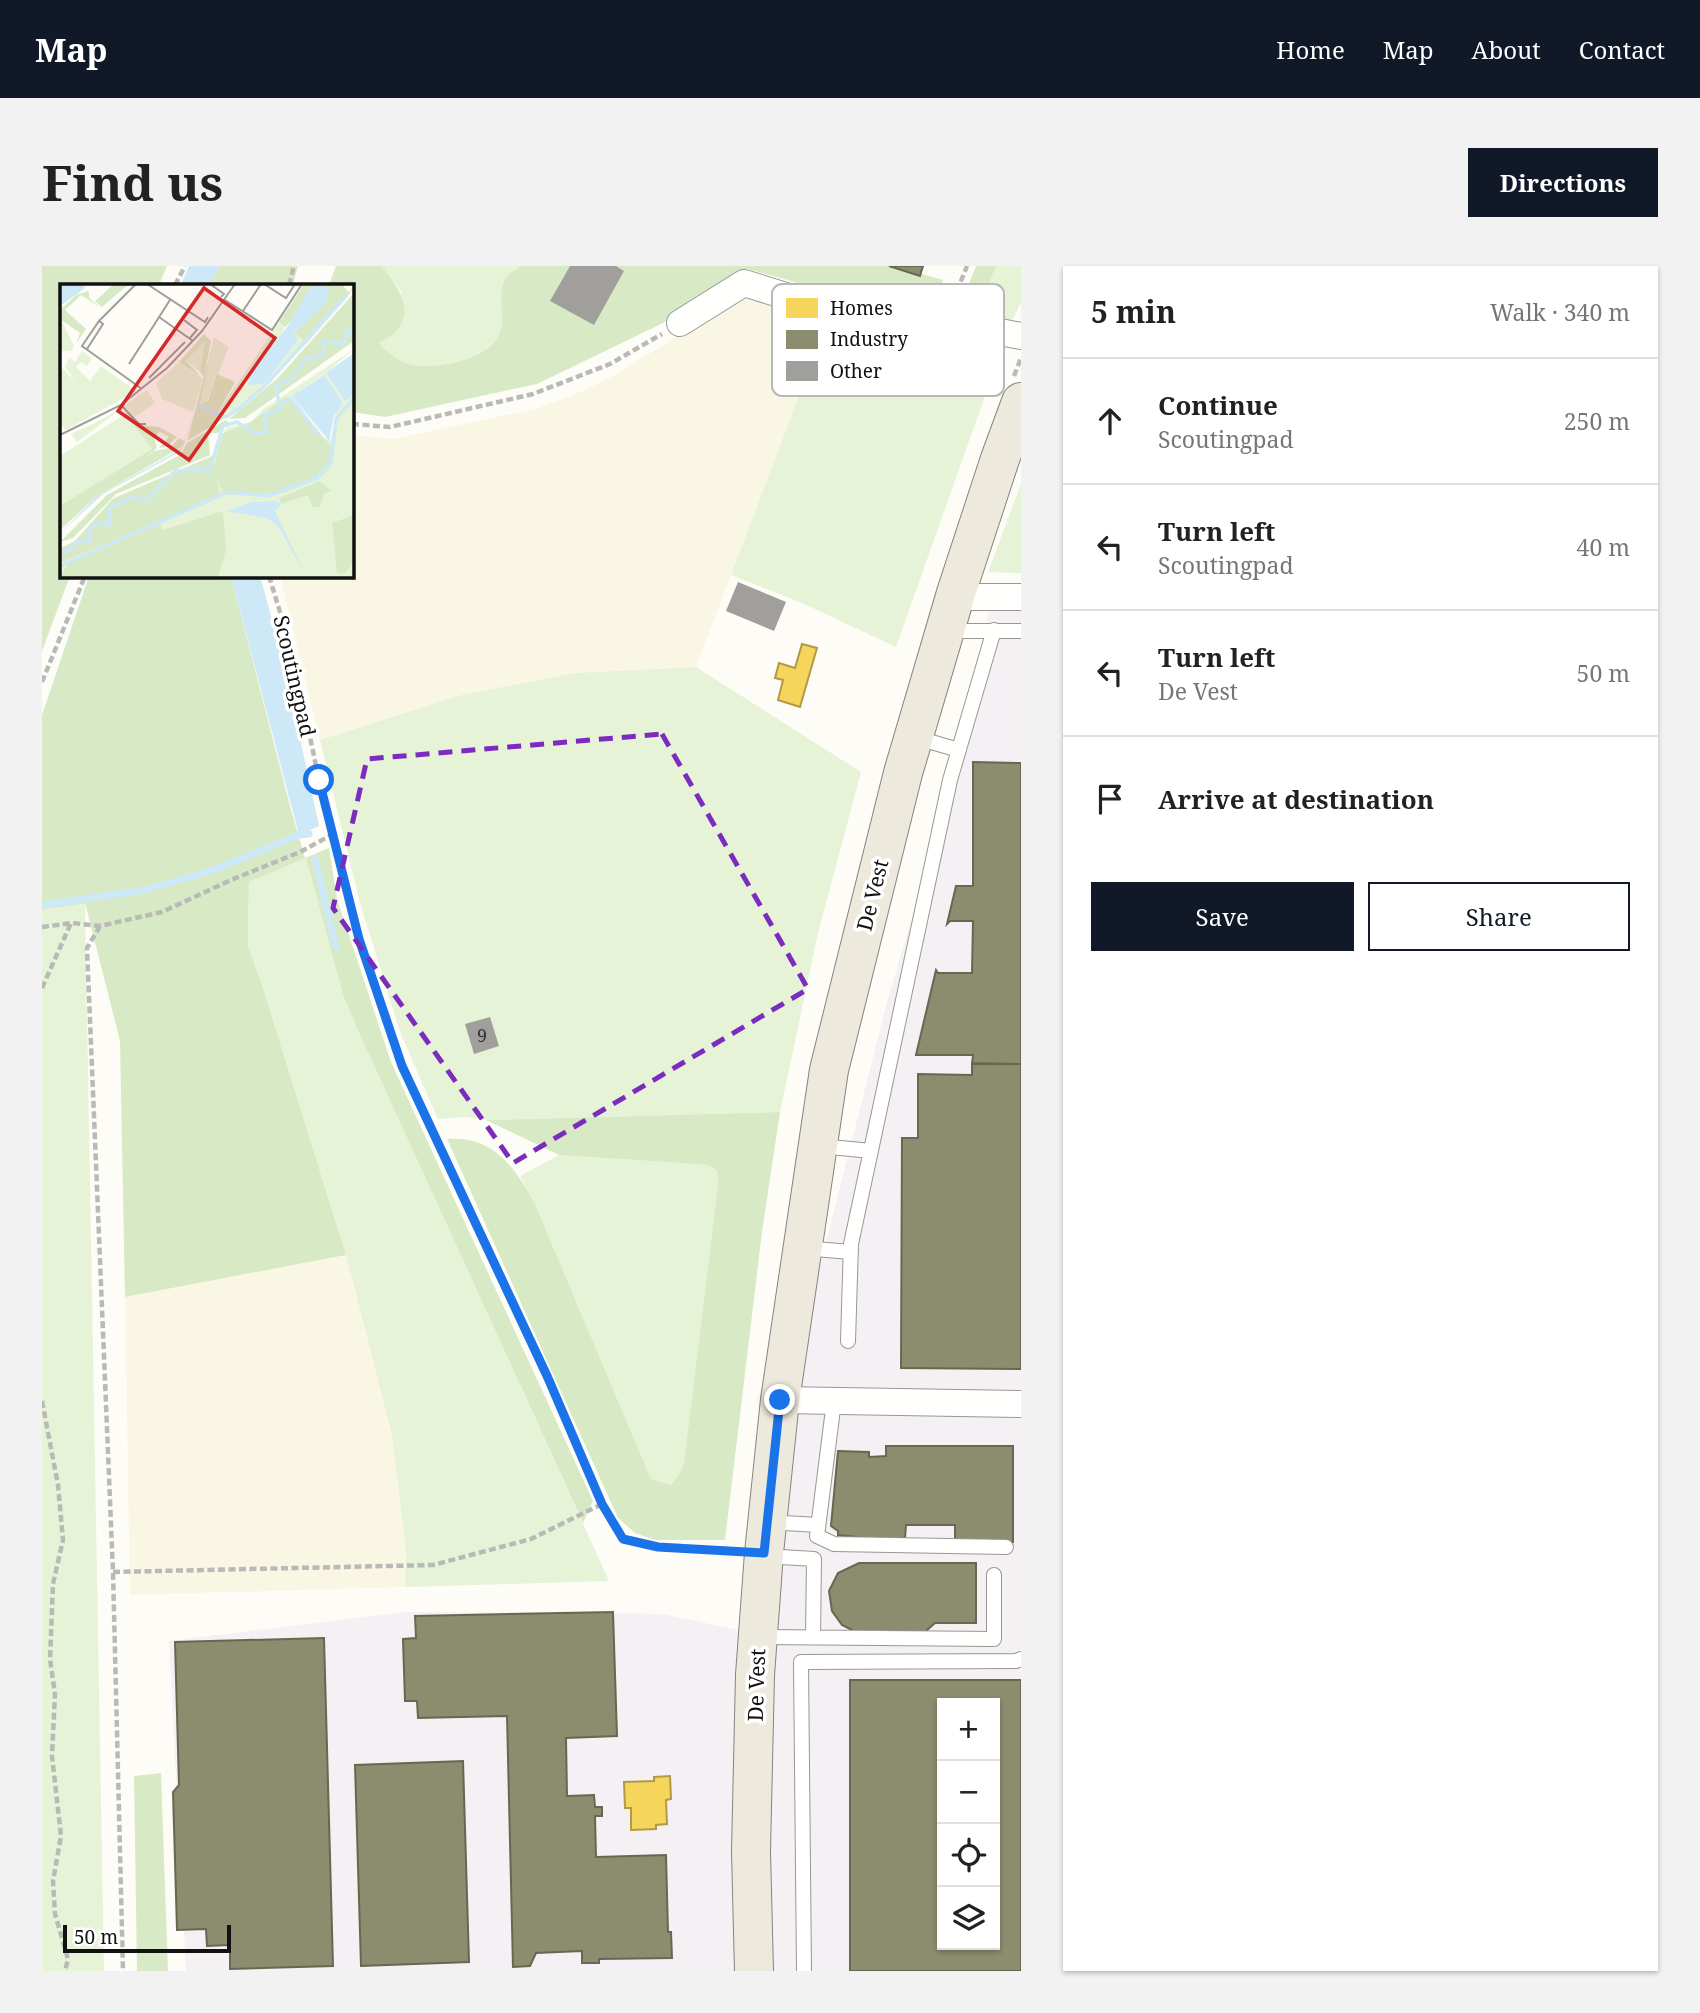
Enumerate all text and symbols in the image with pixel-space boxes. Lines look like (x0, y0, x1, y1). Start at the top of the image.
text: Map (35, 27, 108, 72)
text: Home (1276, 33, 1345, 66)
text: Map (1383, 33, 1434, 66)
text: About (1472, 33, 1541, 66)
text: Contact (1579, 33, 1665, 66)
button: Directions (1468, 148, 1658, 217)
text: Find us (42, 149, 223, 215)
inset map (60, 284, 354, 578)
legend (772, 284, 1004, 396)
text: 5 min (1091, 291, 1176, 332)
text: Homes (830, 295, 893, 321)
text: Walk · 340 m (1490, 296, 1630, 328)
text: Industry (830, 326, 908, 352)
text: Other (830, 358, 882, 384)
text: Continue (1158, 387, 1278, 423)
icon: ahead (1091, 402, 1129, 440)
text: 250 m (1564, 405, 1630, 437)
text: Scoutingpad (1158, 423, 1294, 455)
text: Turn left (1158, 513, 1275, 549)
icon: left (1091, 528, 1129, 566)
text: 40 m (1577, 531, 1630, 563)
text: Scoutingpad (1158, 549, 1294, 581)
street label: Scoutingpad (267, 613, 323, 740)
text: Turn left (1158, 639, 1275, 675)
icon: left (1091, 654, 1129, 692)
text: 50 m (1577, 657, 1630, 689)
text: De Vest (1158, 675, 1238, 707)
route start (303, 764, 334, 795)
icon: arrive (1091, 780, 1129, 818)
text: Arrive at destination (1158, 781, 1434, 817)
street label: De Vest (850, 856, 894, 934)
button: Save (1091, 882, 1354, 951)
button: Share (1368, 882, 1630, 951)
house number: 9 (477, 1023, 487, 1047)
route end (764, 1384, 795, 1415)
street label: De Vest (741, 1648, 771, 1722)
map controls (937, 1698, 1000, 1950)
button: + (937, 1698, 1000, 1761)
button: − (937, 1761, 1000, 1824)
button: locate (937, 1824, 1000, 1887)
button: layers (937, 1887, 1000, 1950)
scale bar (63, 1922, 231, 1954)
text: 50 m (74, 1924, 118, 1950)

